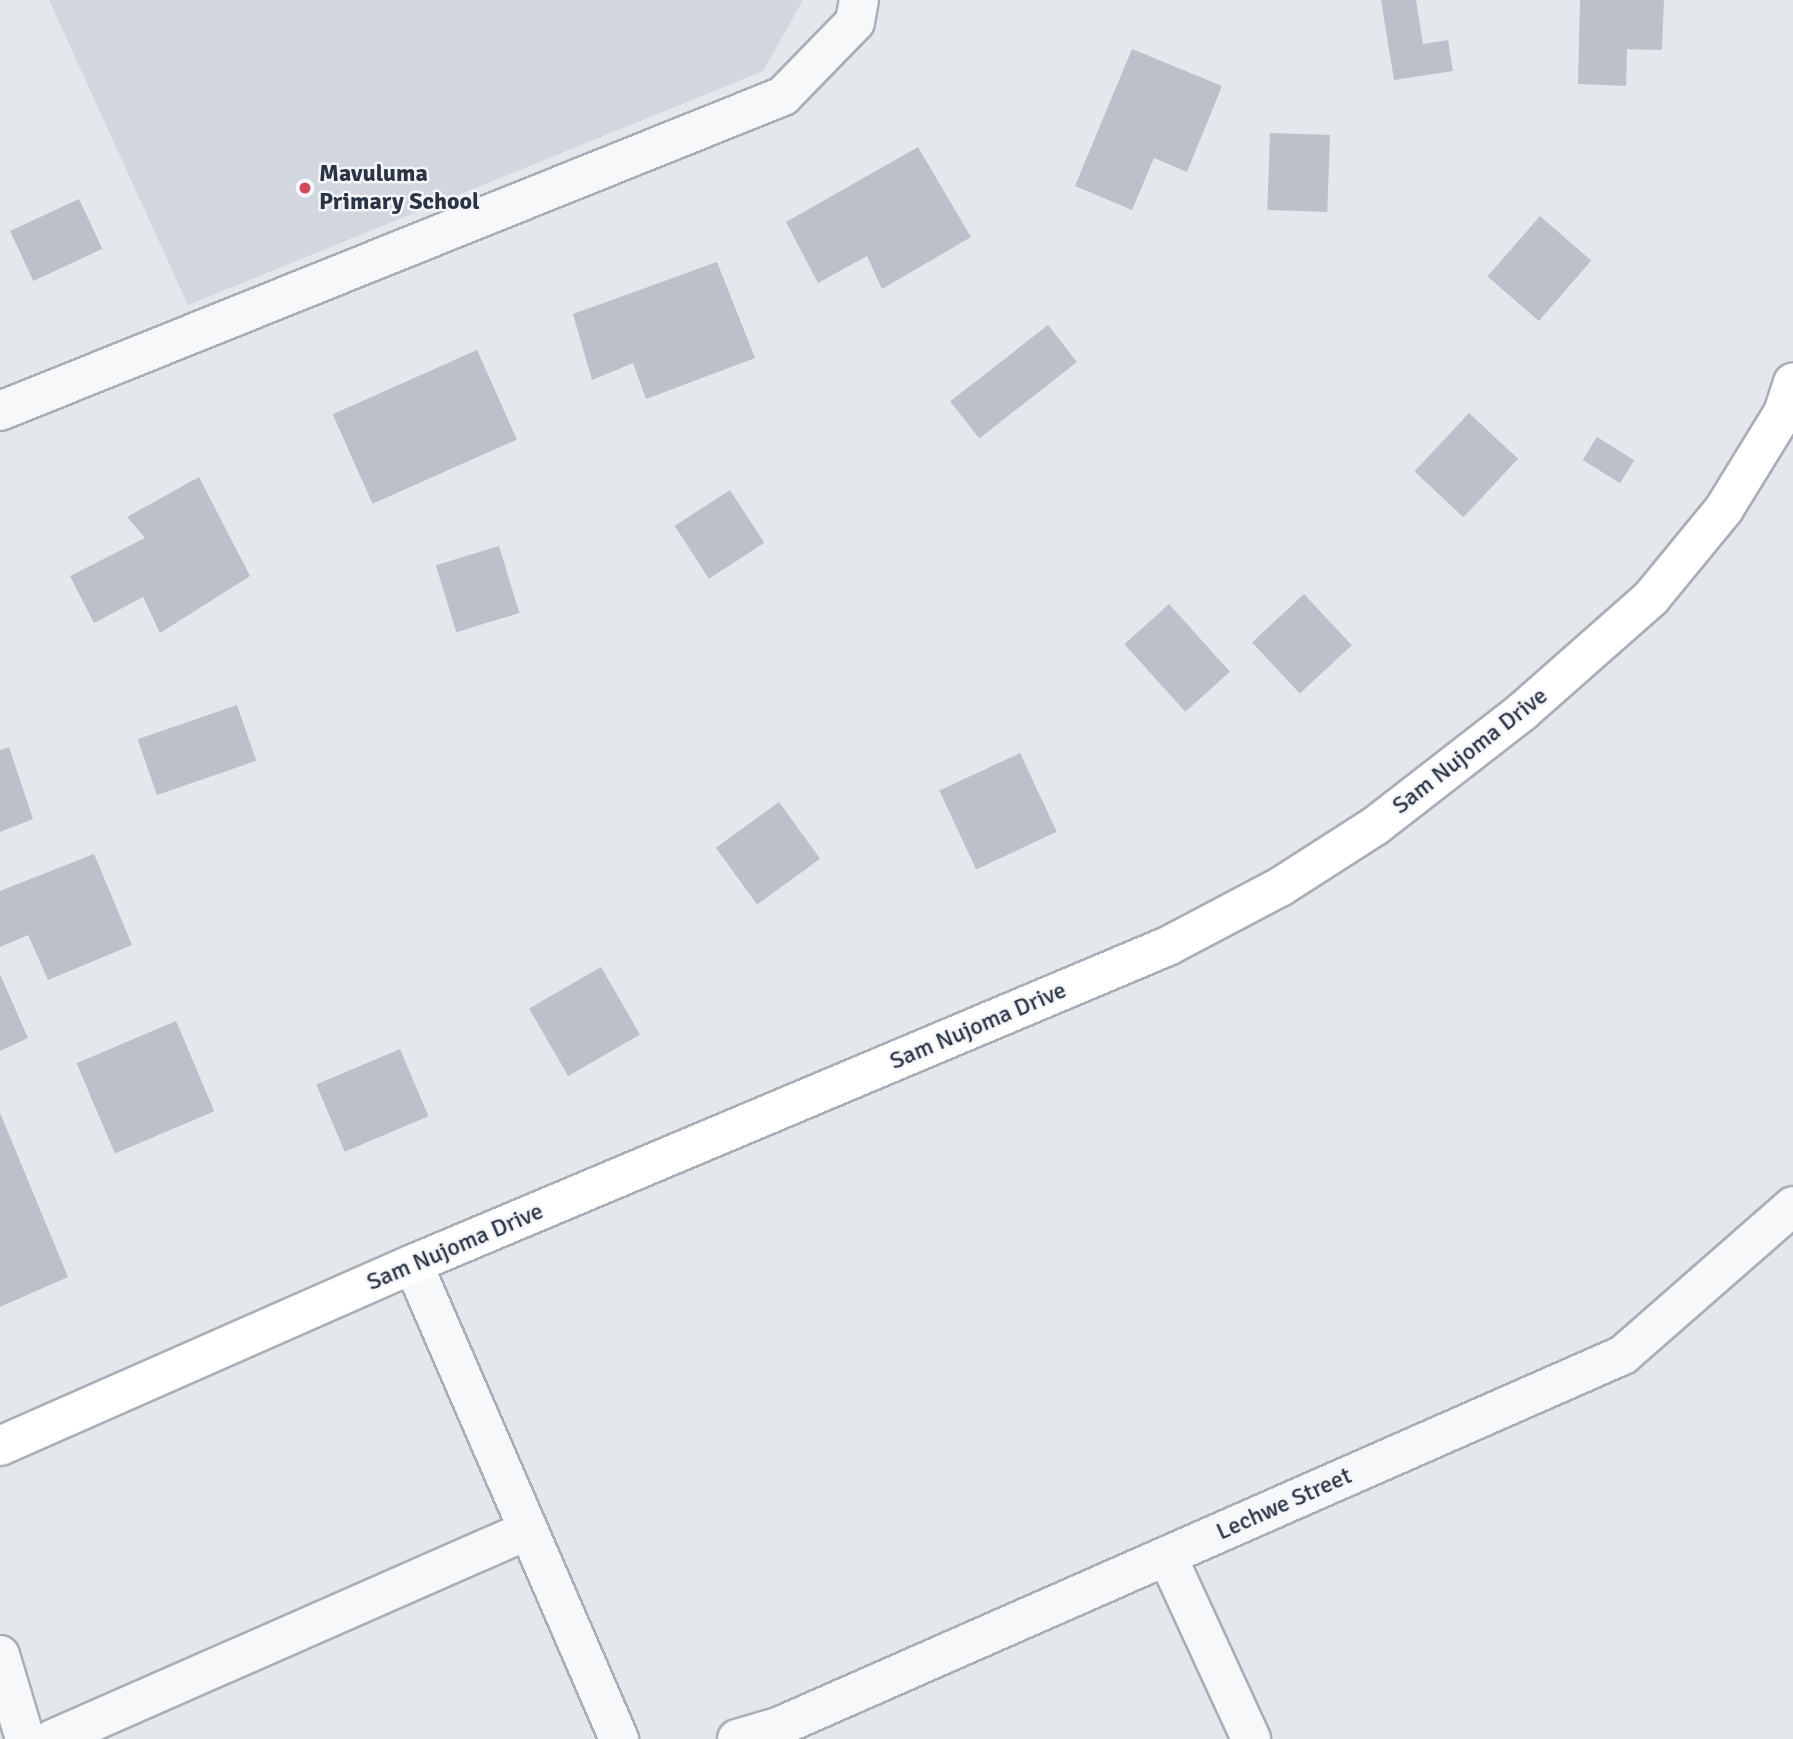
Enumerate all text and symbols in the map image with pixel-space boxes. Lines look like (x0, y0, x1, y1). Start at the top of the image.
place label: Mavuluma Primary School (319, 160, 480, 216)
marker: Mavuluma Primary School (297, 180, 313, 196)
street label: Sam Nujoma Drive (1387, 682, 1553, 820)
street label: Sam Nujoma Drive (886, 976, 1070, 1076)
street label: Sam Nujoma Drive (363, 1197, 547, 1297)
street label: Lechwe Street (1212, 1461, 1356, 1547)

